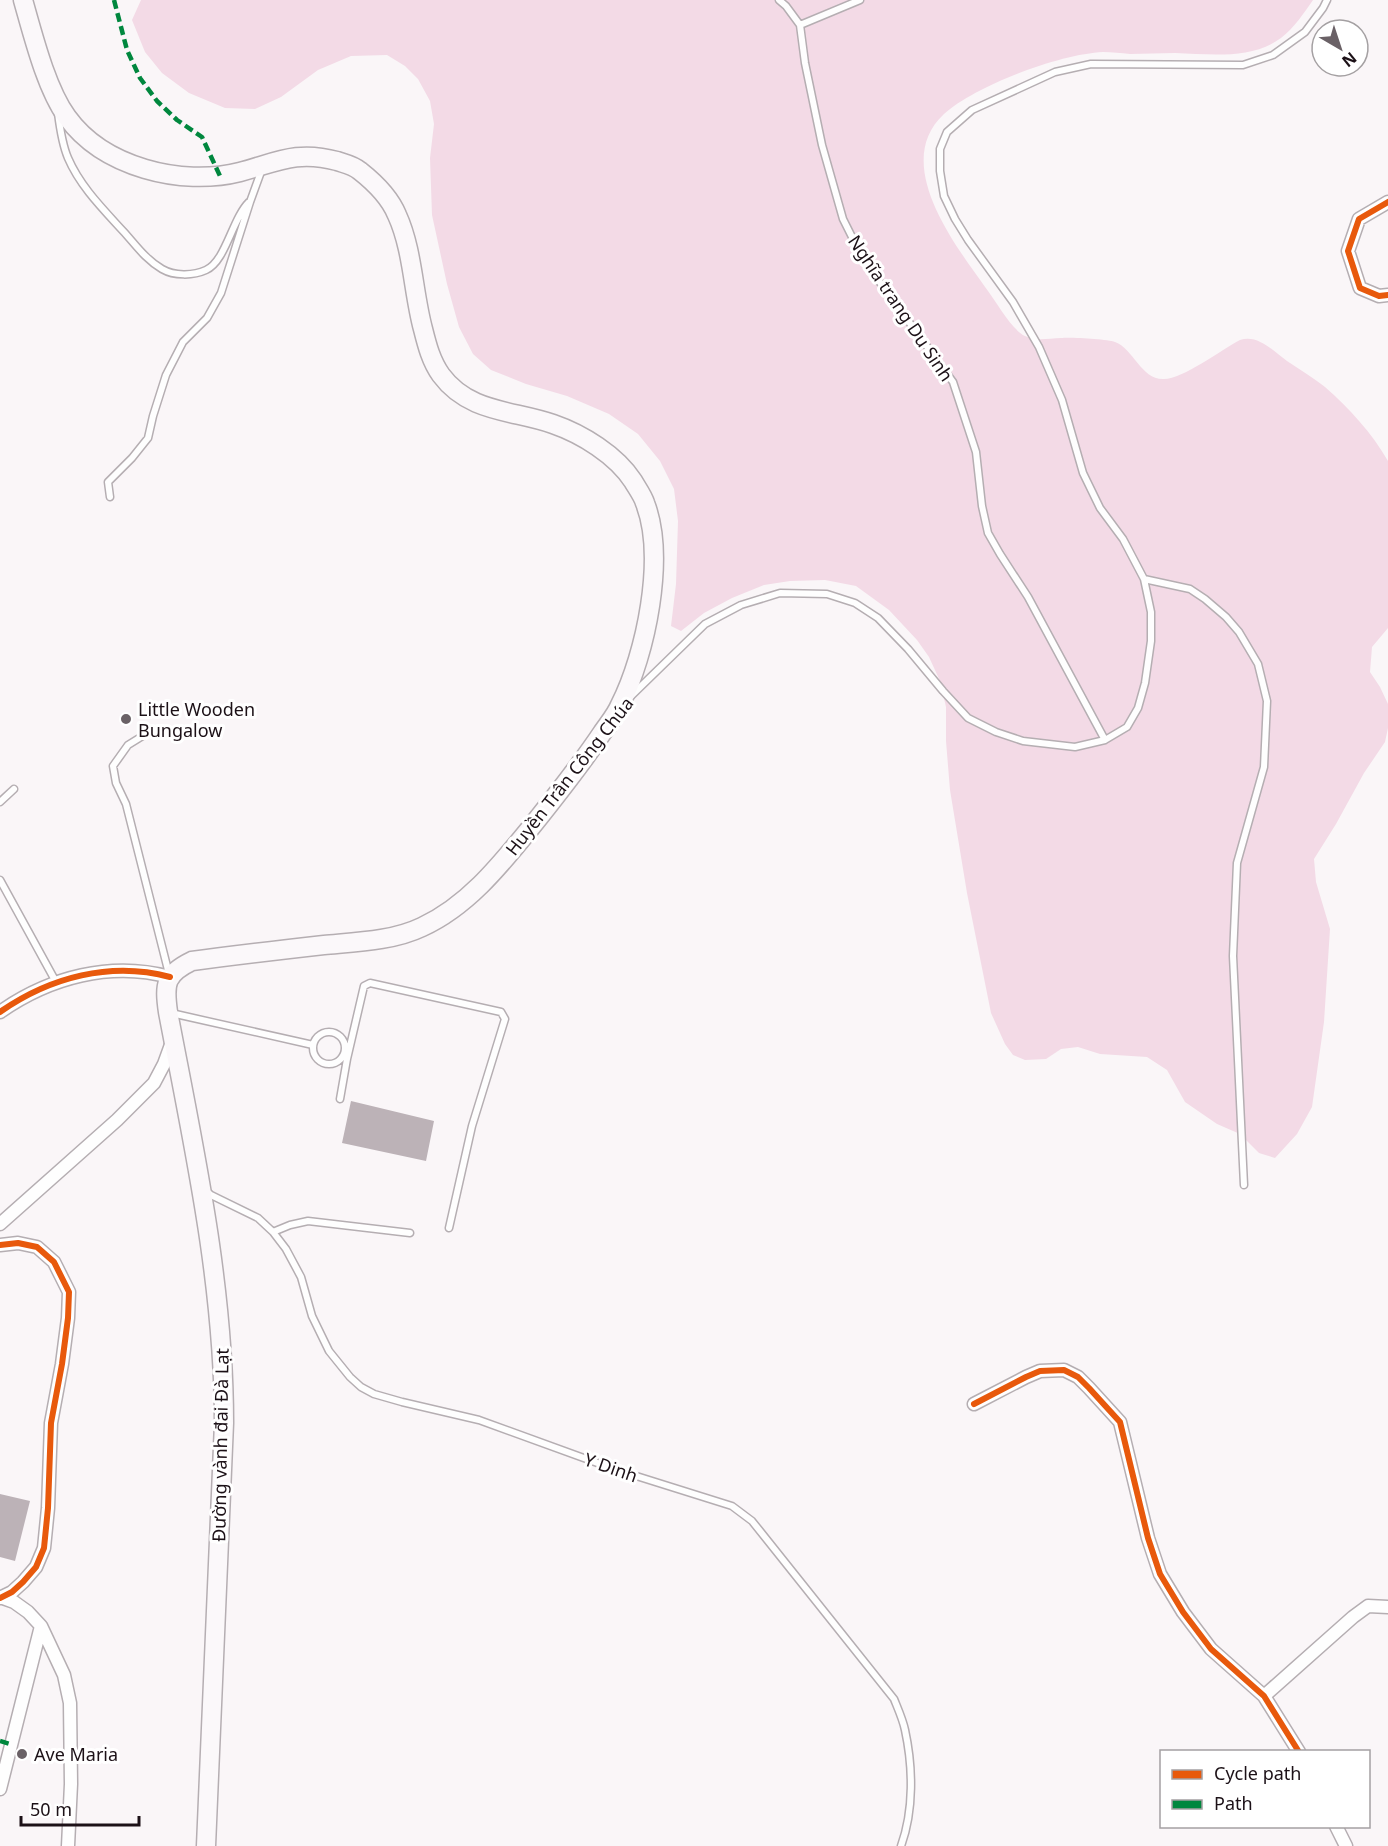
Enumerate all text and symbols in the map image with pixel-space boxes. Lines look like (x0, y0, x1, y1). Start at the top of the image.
north arrow (1310, 18, 1370, 78)
text: N (1337, 47, 1361, 72)
street label: Nghĩa trang Du Sinh (843, 230, 959, 386)
street label: Huyền Trân Công Chúa (500, 692, 638, 860)
place label: Little Wooden Bungalow (138, 697, 255, 742)
marker: Little Wooden Bungalow (119, 712, 133, 726)
street label: Đường vành đai Đà Lạt (206, 1347, 234, 1542)
street label: Y Dinh (581, 1447, 641, 1487)
place label: Ave Maria (34, 1742, 118, 1766)
marker: Ave Maria (15, 1747, 29, 1761)
legend (1160, 1750, 1370, 1828)
text: Cycle path (1214, 1761, 1301, 1785)
scale bar (21, 1789, 140, 1827)
text: Path (1214, 1791, 1253, 1815)
text: 50 m (30, 1797, 72, 1821)

